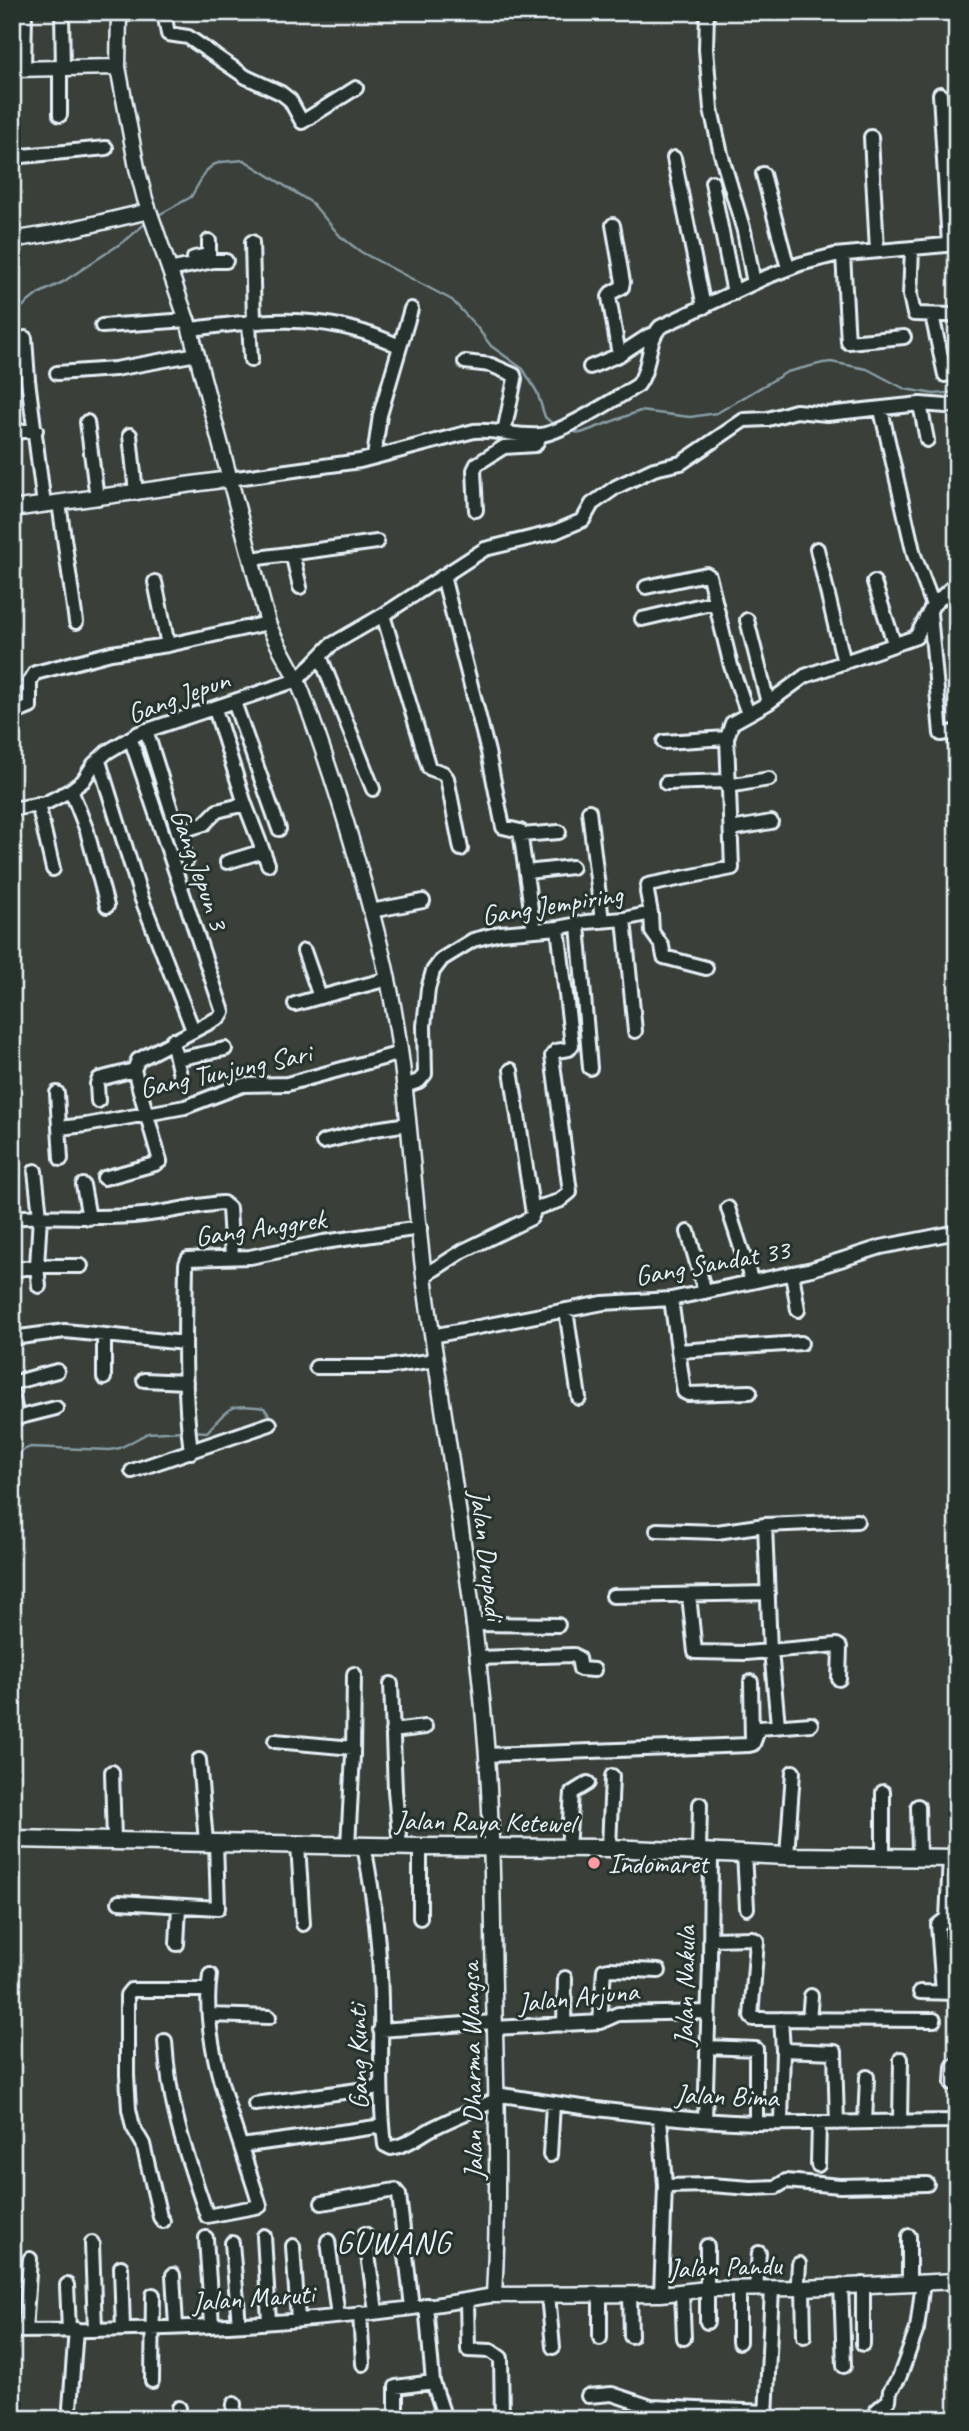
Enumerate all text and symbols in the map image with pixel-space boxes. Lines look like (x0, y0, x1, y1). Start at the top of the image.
street label: Gang Jepun (122, 661, 235, 731)
street label: Gang Jepun 3 (163, 804, 237, 937)
street label: Gang Jempiring (479, 876, 626, 933)
street label: Gang Tunjung Sari (136, 1034, 318, 1106)
street label: Gang Anggrek (193, 1201, 330, 1254)
street label: Gang Sandat 33 (632, 1231, 794, 1293)
street label: Jalan Drupadi (462, 1486, 513, 1626)
street label: Jalan Raya Ketewel (393, 1802, 580, 1841)
place label: Indomaret (608, 1846, 710, 1881)
marker: Indomaret (586, 1855, 602, 1871)
street label: Jalan Nakula (666, 1924, 703, 2048)
street label: Jalan Dharma Wangsa (452, 1959, 491, 2182)
street label: Jalan Arjuna (514, 1973, 642, 2020)
street label: Gang Kunti (339, 2000, 376, 2110)
street label: Jalan Bima (673, 2076, 781, 2115)
district label: GUWANG (336, 2222, 453, 2263)
street label: Jalan Pandu (666, 2247, 784, 2286)
street label: Jalan Maruti (189, 2276, 319, 2319)

